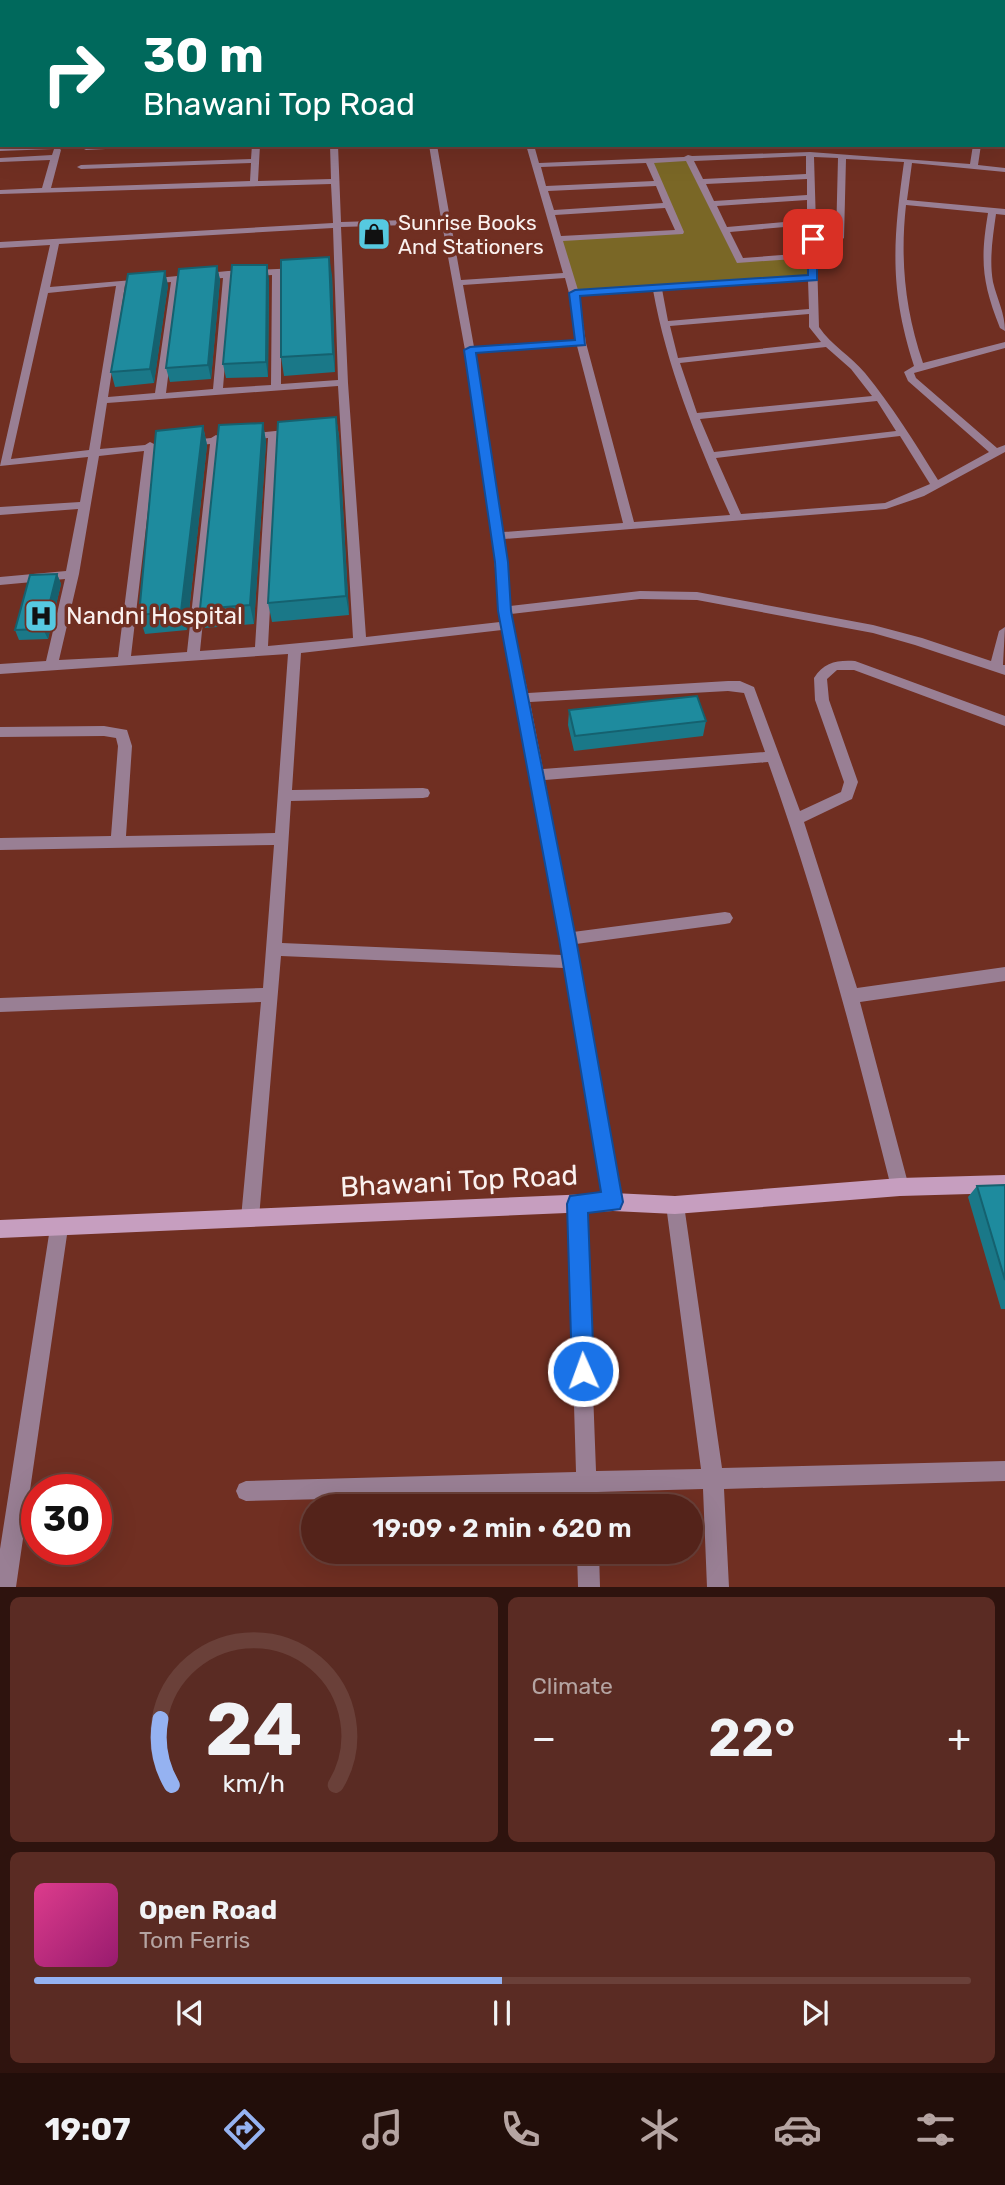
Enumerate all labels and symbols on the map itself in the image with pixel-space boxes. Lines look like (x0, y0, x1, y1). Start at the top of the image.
pin (783, 209, 843, 269)
place label: Sunrise Books And Stationers (398, 210, 544, 259)
shop icon: Sunrise Books And Stationers (355, 215, 393, 253)
hospital icon: Nandni Hospital (22, 597, 60, 635)
place label: Nandni Hospital (66, 602, 243, 630)
street label: Bhawani Top Road (339, 1158, 579, 1204)
position arrow (546, 1334, 620, 1408)
speed limit sign: 30 (21, 1474, 112, 1565)

